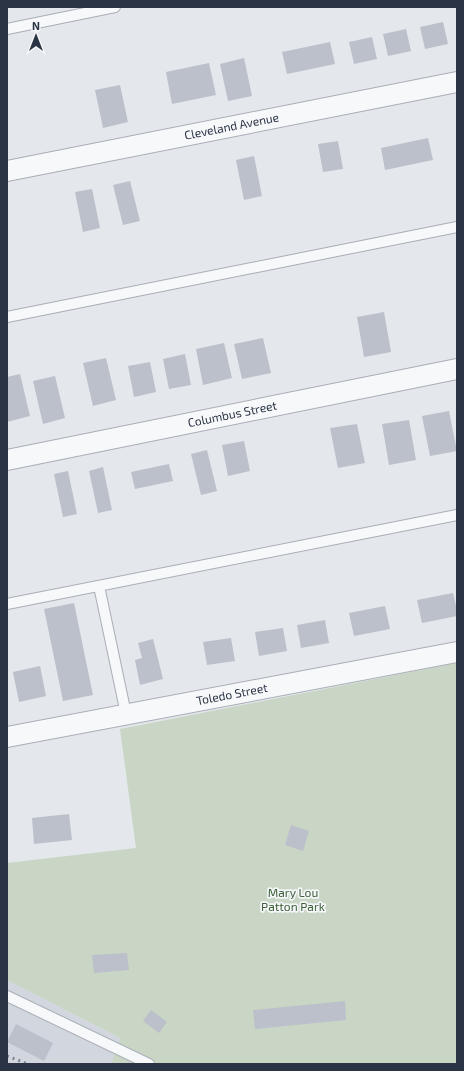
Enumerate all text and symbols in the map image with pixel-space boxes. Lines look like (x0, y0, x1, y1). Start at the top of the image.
north arrow (16, 16, 56, 56)
text: N (32, 19, 40, 32)
street label: Cleveland Avenue (183, 109, 280, 142)
street label: Columbus Street (187, 398, 278, 429)
street label: Toledo Street (195, 680, 269, 707)
park label: Mary Lou Patton Park (261, 885, 325, 913)

